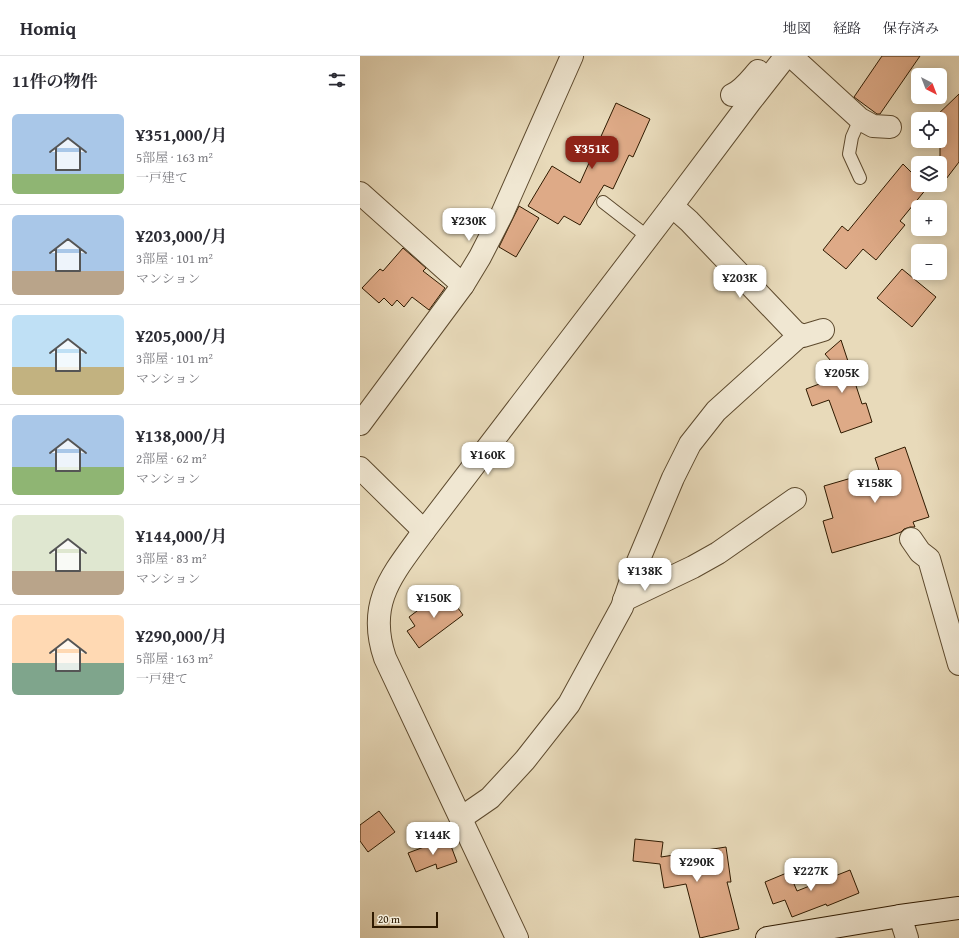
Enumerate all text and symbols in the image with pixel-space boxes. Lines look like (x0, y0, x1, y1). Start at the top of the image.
text: Homiq (20, 14, 76, 42)
text: 地図 (783, 18, 811, 38)
text: 経路 (833, 18, 861, 38)
text: 保存済み (883, 18, 939, 38)
text: 11件の物件 (12, 68, 98, 93)
north arrow (911, 68, 947, 104)
map controls (911, 68, 947, 280)
icon: filters (326, 69, 348, 91)
button: locate (911, 112, 947, 148)
text: ¥351,000/月 (136, 122, 228, 147)
icon: home (44, 130, 92, 178)
pin: ¥351K (564, 136, 620, 170)
text: ¥351K (574, 139, 610, 158)
text: 5部屋 · 163 m² (136, 148, 213, 167)
button: layers (911, 156, 947, 192)
text: 一戸建て (136, 168, 188, 187)
button: + (911, 200, 947, 236)
pin: ¥230K (441, 208, 497, 242)
text: ¥230K (451, 211, 487, 230)
text: ¥203,000/月 (136, 223, 228, 248)
icon: home (44, 231, 92, 279)
button: − (911, 244, 947, 280)
text: 3部屋 · 101 m² (136, 249, 213, 268)
pin: ¥203K (712, 265, 768, 299)
text: ¥203K (722, 268, 758, 287)
text: マンション (136, 269, 200, 288)
text: ¥205,000/月 (136, 323, 228, 348)
icon: home (44, 331, 92, 379)
text: 3部屋 · 101 m² (136, 349, 213, 368)
pin: ¥205K (814, 360, 870, 394)
text: ¥205K (824, 363, 860, 382)
text: マンション (136, 369, 200, 388)
text: ¥138,000/月 (136, 423, 228, 448)
icon: home (44, 431, 92, 479)
pin: ¥160K (460, 442, 516, 476)
text: ¥160K (470, 445, 506, 464)
text: 2部屋 · 62 m² (136, 449, 207, 468)
text: マンション (136, 469, 200, 488)
pin: ¥158K (847, 470, 903, 504)
text: ¥158K (857, 473, 893, 492)
text: ¥144,000/月 (136, 523, 228, 548)
icon: home (44, 531, 92, 579)
text: 3部屋 · 83 m² (136, 549, 207, 568)
pin: ¥138K (617, 558, 673, 592)
text: ¥138K (627, 561, 663, 580)
text: マンション (136, 569, 200, 588)
pin: ¥150K (406, 585, 462, 619)
text: ¥150K (416, 588, 452, 607)
text: ¥290,000/月 (136, 623, 228, 648)
icon: home (44, 631, 92, 679)
text: 5部屋 · 163 m² (136, 649, 213, 668)
text: 一戸建て (136, 669, 188, 688)
pin: ¥144K (405, 822, 461, 856)
text: ¥144K (415, 825, 451, 844)
pin: ¥290K (669, 849, 725, 883)
text: ¥290K (679, 852, 715, 871)
pin: ¥227K (783, 858, 839, 892)
text: ¥227K (793, 861, 829, 880)
scale bar (372, 910, 438, 929)
text: 20 m (378, 911, 400, 927)

